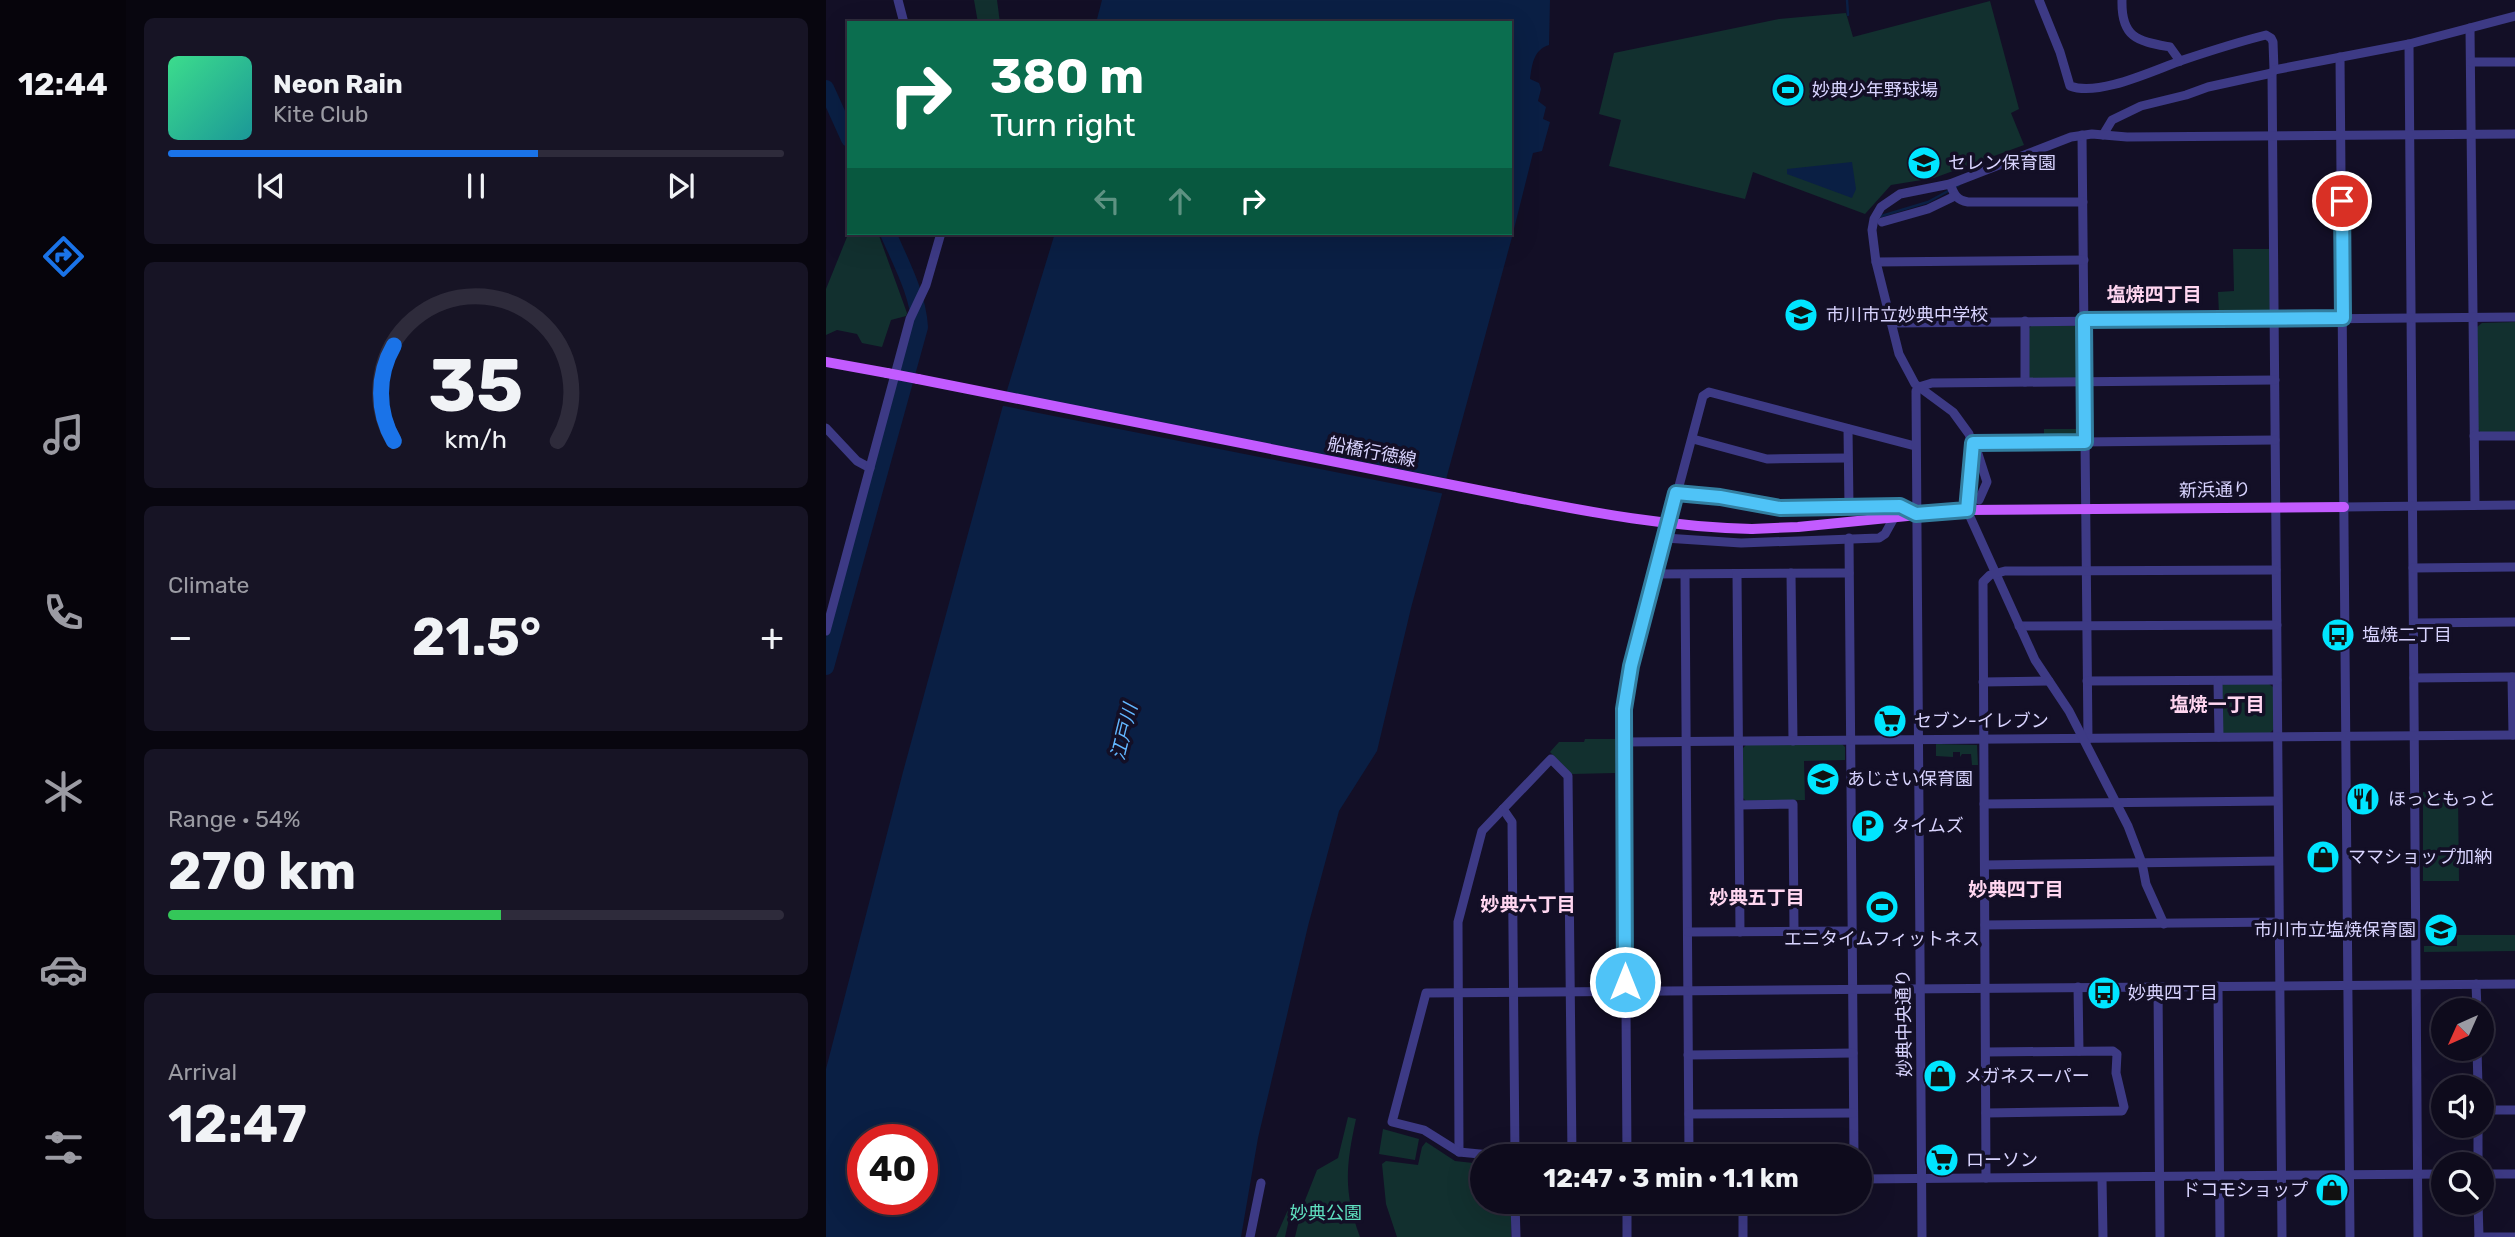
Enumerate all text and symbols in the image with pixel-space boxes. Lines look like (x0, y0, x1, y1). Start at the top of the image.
text: 380 m (990, 47, 1144, 105)
icon: right (875, 49, 966, 140)
text: 12:44 (18, 65, 108, 103)
text: Neon Rain (273, 69, 403, 100)
sports icon: 妙典少年野球場 (1769, 71, 1807, 109)
place label: 妙典少年野球場 (1812, 79, 1938, 101)
text: Kite Club (273, 100, 368, 128)
text: Turn right (990, 106, 1135, 144)
school or university icon: セレン保育園 (1905, 144, 1943, 182)
place label: セレン保育園 (1948, 152, 2056, 174)
icon: previous (252, 167, 290, 205)
icon: pause (457, 167, 495, 205)
icon: next (662, 167, 700, 205)
pin (2312, 171, 2372, 231)
icon: left (1088, 182, 1126, 220)
icon: ahead (1161, 182, 1199, 220)
icon: right (1234, 182, 1272, 220)
icon: arrive (2323, 182, 2361, 220)
icon: directions (39, 232, 88, 281)
district label: 塩焼四丁目 (2106, 283, 2202, 306)
school or university icon: 市川市立妙典中学校 (1782, 296, 1820, 334)
place label: 市川市立妙典中学校 (1826, 304, 1988, 326)
text: 35 (429, 343, 524, 429)
icon: music (39, 410, 88, 459)
text: km/h (445, 424, 507, 453)
street label: 船橋行徳線 (1326, 433, 1418, 471)
street label: 新浜通り (2179, 478, 2251, 502)
text: Climate (168, 571, 249, 599)
icon: phone (39, 588, 88, 637)
text: 21.5° (412, 606, 541, 668)
text: − (168, 614, 193, 660)
text: + (760, 614, 784, 660)
bus stop icon: 塩焼二丁目 (2319, 616, 2357, 654)
place label: 塩焼二丁目 (2362, 624, 2452, 646)
district label: 塩焼一丁目 (2169, 693, 2265, 716)
water label: 江戸川 (1106, 700, 1143, 762)
supermarket icon: セブン-イレブン (1871, 702, 1909, 740)
place label: セブン-イレブン (1914, 710, 2049, 732)
school or university icon: あじさい保育園 (1804, 760, 1842, 798)
icon: climate (39, 767, 88, 816)
place label: あじさい保育園 (1847, 768, 1973, 790)
restaurant icon: ほっともっと (2344, 780, 2382, 818)
place label: ほっともっと (2388, 788, 2496, 810)
text: Range · 54% (168, 805, 301, 833)
parking icon: タイムズ (1849, 807, 1887, 845)
place label: タイムズ (1892, 815, 1964, 837)
shop icon: ママショップ加納 (2304, 838, 2342, 876)
text: 270 km (168, 840, 356, 902)
place label: ママショップ加納 (2348, 846, 2492, 868)
district label: 妙典四丁目 (1968, 878, 2064, 901)
district label: 妙典五丁目 (1709, 886, 1805, 909)
sports icon: エニタイムフィットネス (1863, 888, 1901, 926)
district label: 妙典六丁目 (1480, 893, 1576, 916)
school or university icon: 市川市立塩焼保育園 (2422, 911, 2460, 949)
place label: 市川市立塩焼保育園 (2254, 919, 2416, 941)
place label: エニタイムフィットネス (1784, 928, 1980, 950)
icon: car (39, 945, 88, 994)
position arrow (1588, 945, 1662, 1019)
street label: 妙典中央通り (1892, 969, 1916, 1077)
bus stop icon: 妙典四丁目 (2085, 974, 2123, 1012)
place label: 妙典四丁目 (2128, 982, 2218, 1004)
north arrow (2431, 998, 2494, 1060)
map controls (2431, 998, 2494, 1215)
shop icon: メガネスーパー (1921, 1057, 1959, 1095)
text: Arrival (168, 1058, 237, 1086)
place label: メガネスーパー (1964, 1065, 2090, 1087)
button: sound (2431, 1075, 2494, 1138)
text: 12:47 (168, 1093, 307, 1155)
icon: filters (39, 1123, 88, 1172)
speed limit sign: 40 (847, 1124, 938, 1215)
supermarket icon: ローソン (1923, 1141, 1961, 1179)
place label: ローソン (1966, 1149, 2038, 1171)
button: search (2431, 1152, 2494, 1215)
text: 12:47 · 3 min · 1.1 km (1543, 1163, 1799, 1194)
shop icon: ドコモショップ (2313, 1171, 2351, 1209)
place label: ドコモショップ (2182, 1179, 2308, 1201)
park label: 妙典公園 (1290, 1202, 1362, 1224)

